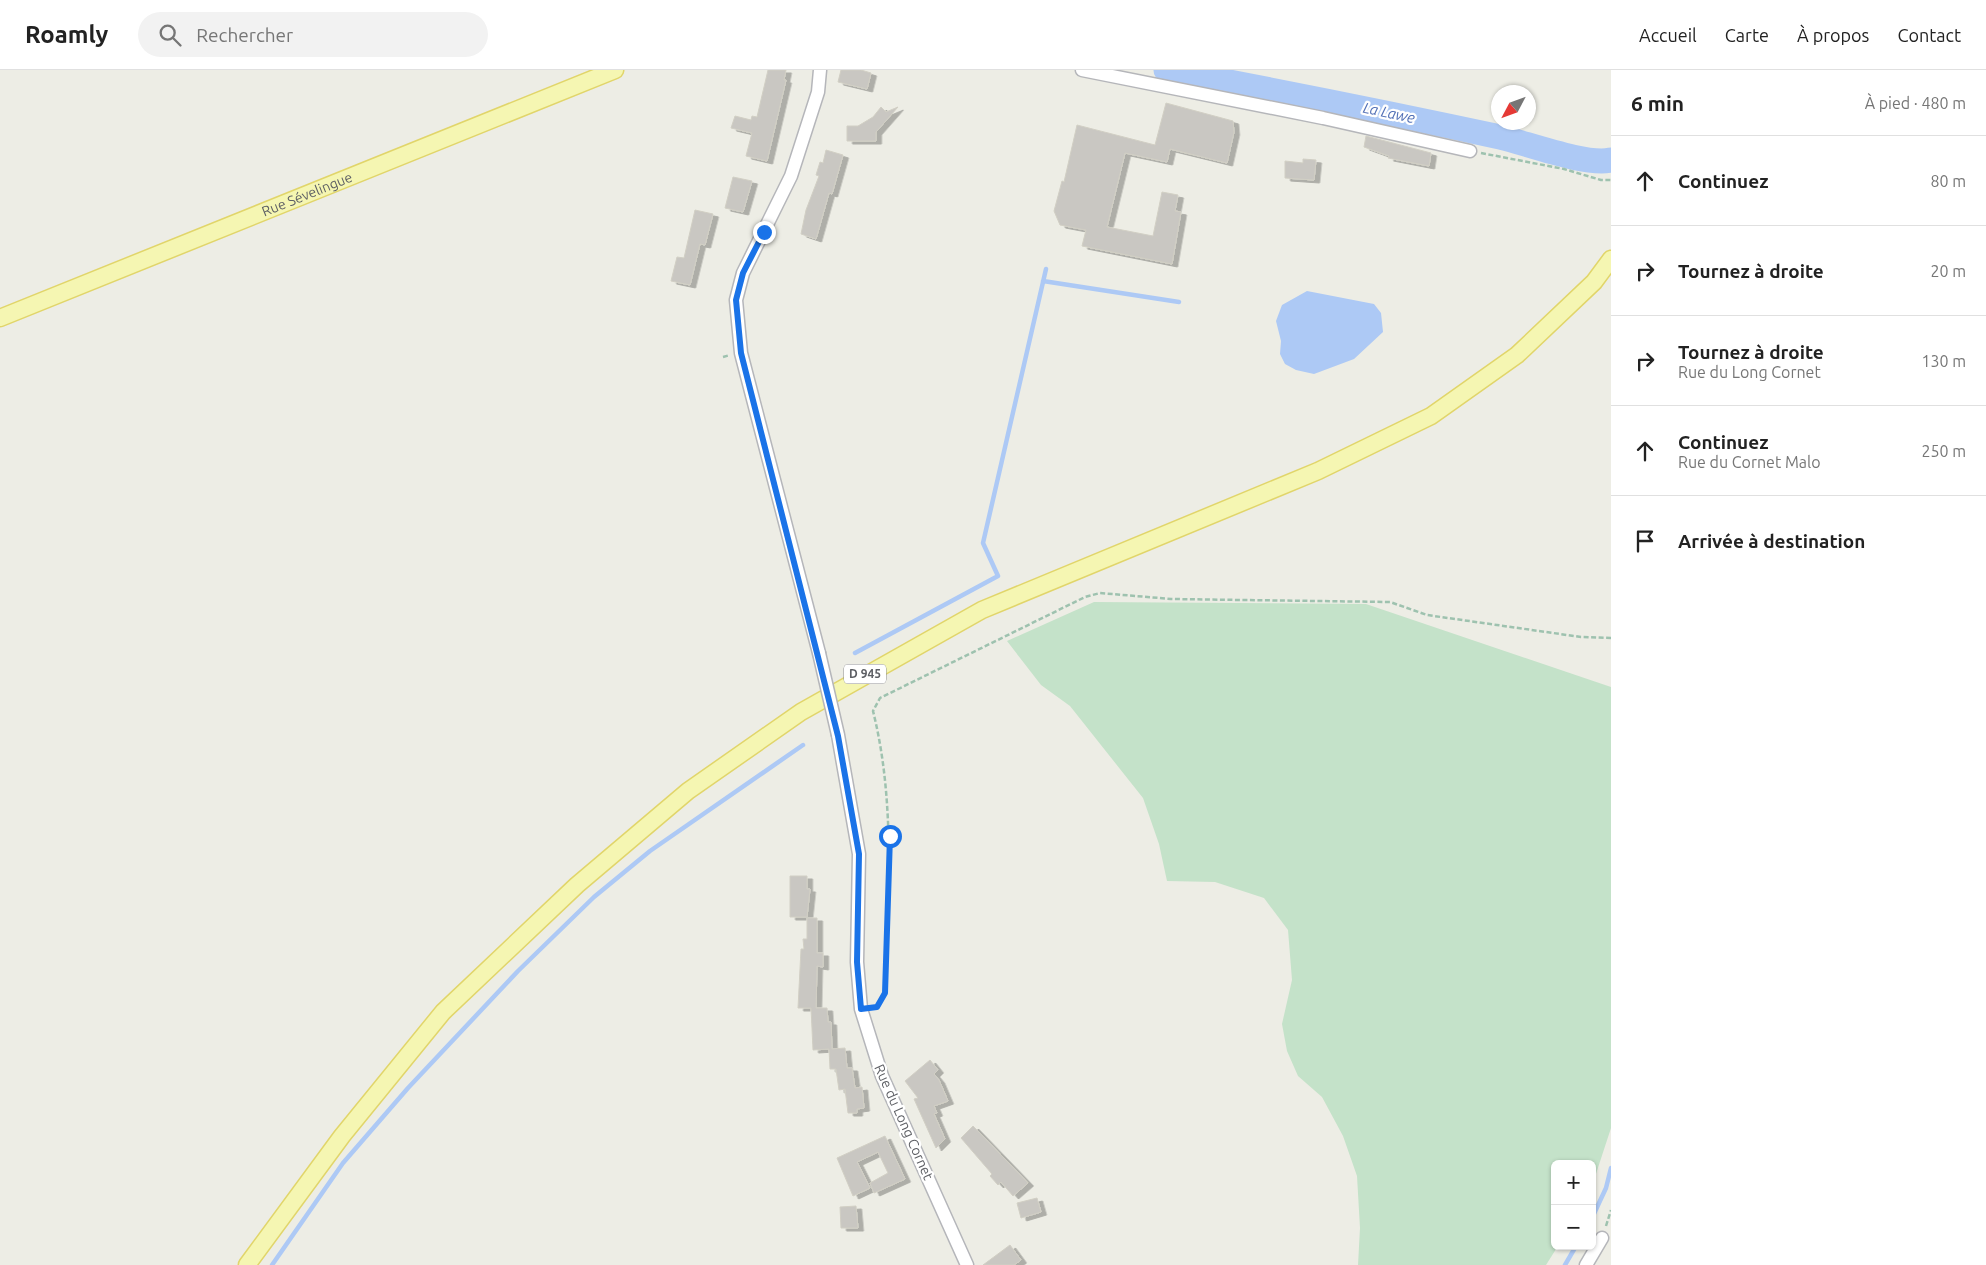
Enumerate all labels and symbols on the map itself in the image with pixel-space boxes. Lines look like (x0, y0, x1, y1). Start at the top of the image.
north arrow (1491, 85, 1536, 130)
water label: La Lawe (1362, 99, 1417, 126)
street label: Rue Sévelingue (259, 169, 355, 220)
route end (753, 221, 776, 244)
road number: D 945 (844, 664, 886, 684)
route start (879, 825, 902, 848)
street label: Rue du Long Cornet (871, 1062, 937, 1183)

